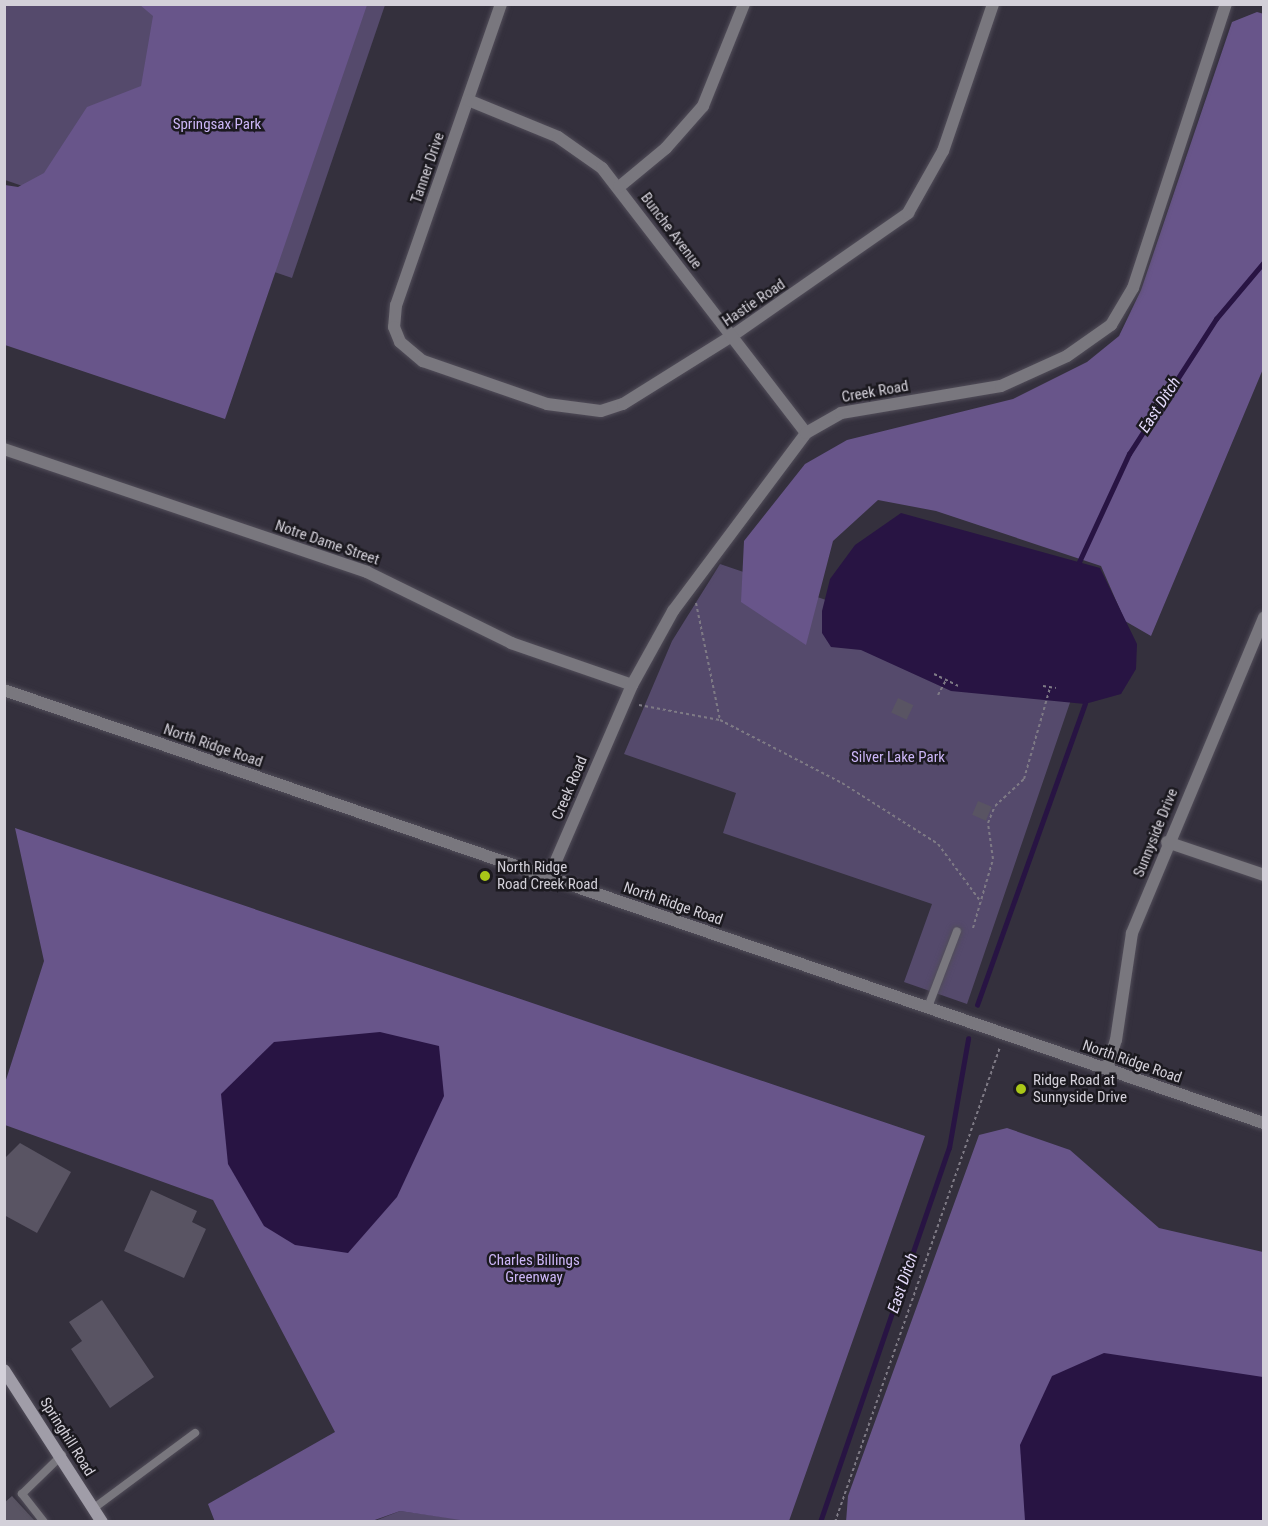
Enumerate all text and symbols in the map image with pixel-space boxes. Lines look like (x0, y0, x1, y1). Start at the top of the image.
park label: Springsax Park (173, 116, 261, 134)
street label: Tanner Drive (407, 130, 449, 206)
street label: Bunche Avenue (637, 189, 705, 273)
street label: Hastie Road (719, 275, 789, 331)
water label: East Ditch (1135, 374, 1185, 436)
street label: Creek Road (840, 377, 910, 407)
street label: Notre Dame Street (273, 517, 381, 569)
street label: North Ridge Road (161, 721, 265, 771)
park label: Silver Lake Park (851, 749, 945, 767)
street label: Creek Road (549, 754, 591, 822)
street label: Sunnyside Drive (1130, 786, 1182, 880)
place label: North Ridge Road Creek Road (497, 858, 598, 893)
marker: North Ridge Road Creek Road (478, 869, 492, 883)
street label: North Ridge Road (621, 879, 725, 929)
street label: North Ridge Road (1080, 1037, 1184, 1087)
place label: Ridge Road at Sunnyside Drive (1033, 1071, 1127, 1106)
marker: Ridge Road at Sunnyside Drive (1014, 1082, 1028, 1096)
water label: East Ditch (884, 1250, 922, 1316)
park label: Charles Billings Greenway (488, 1251, 580, 1286)
street label: Springhill Road (36, 1395, 98, 1479)

